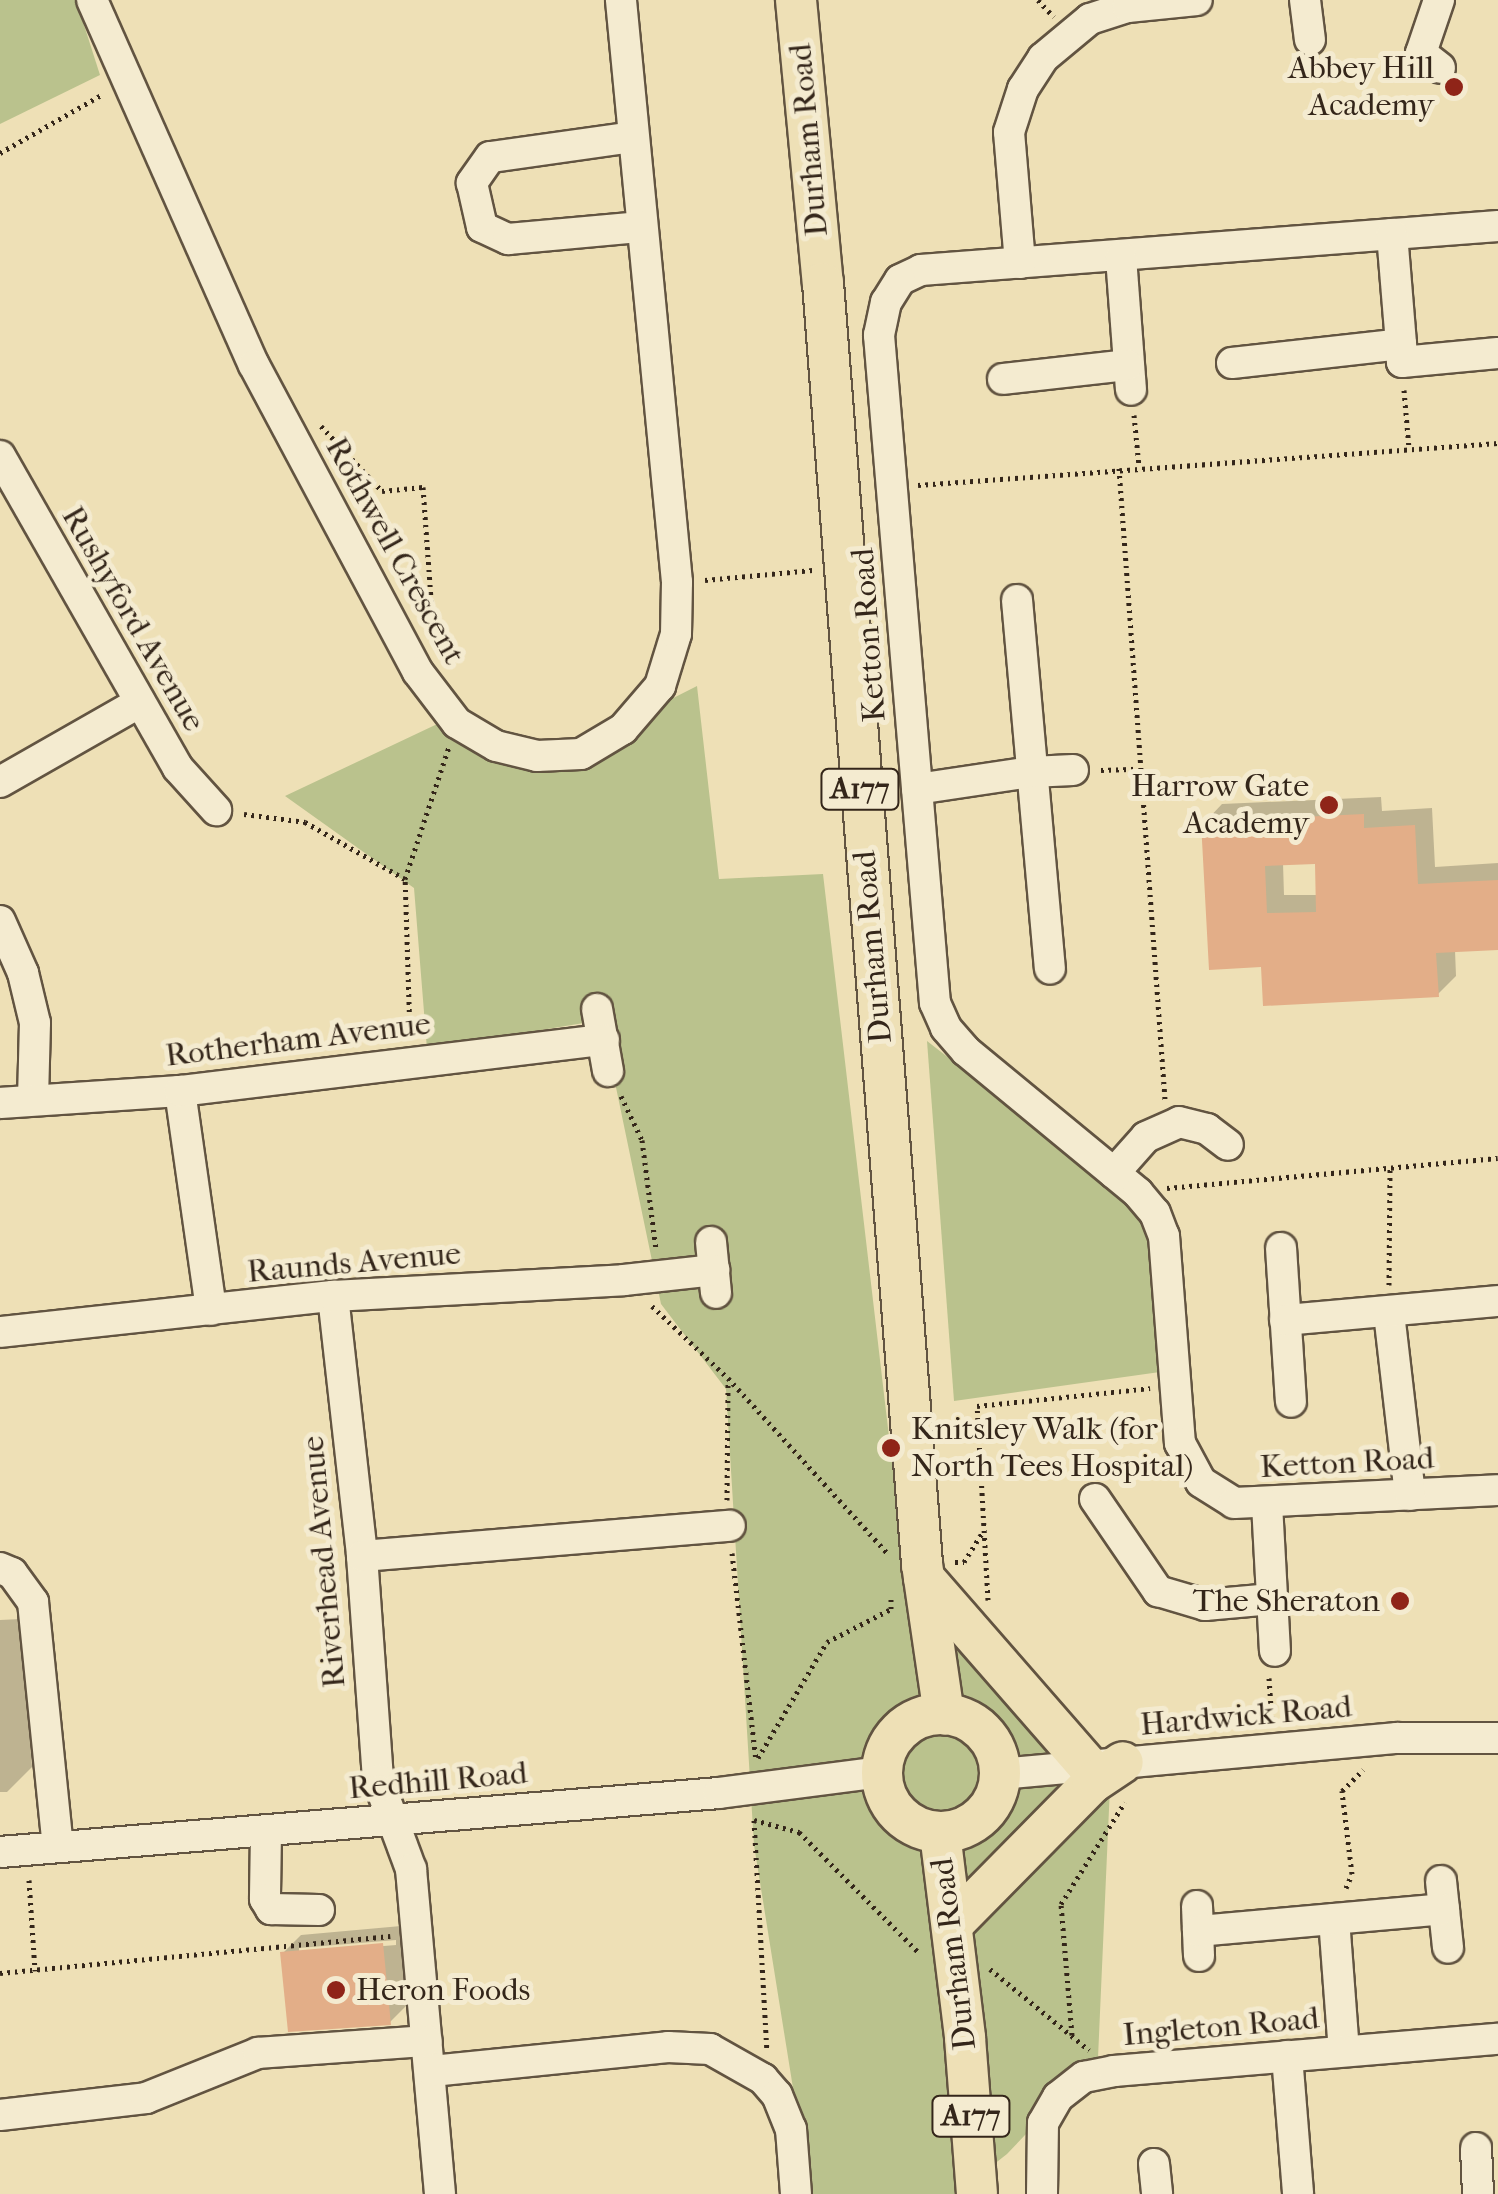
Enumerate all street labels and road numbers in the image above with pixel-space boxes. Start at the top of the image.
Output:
street label: Durham Road [781,42,837,238]
street label: Rothwell Crescent [317,431,473,671]
street label: Rushyford Avenue [53,500,213,738]
street label: Ketton Road [844,547,894,723]
road number: A177 [820,764,900,814]
street label: Durham Road [845,849,901,1045]
street label: Rotherham Avenue [163,1005,433,1075]
street label: Raunds Avenue [246,1235,462,1291]
street label: Riverhead Avenue [294,1434,354,1690]
street label: Ketton Road [1259,1439,1435,1487]
street label: Hardwick Road [1139,1688,1353,1744]
street label: Redhill Road [347,1754,529,1808]
street label: Durham Road [923,1856,985,2052]
street label: Ingleton Road [1121,1999,1321,2055]
road number: A177 [931,2091,1011,2141]

